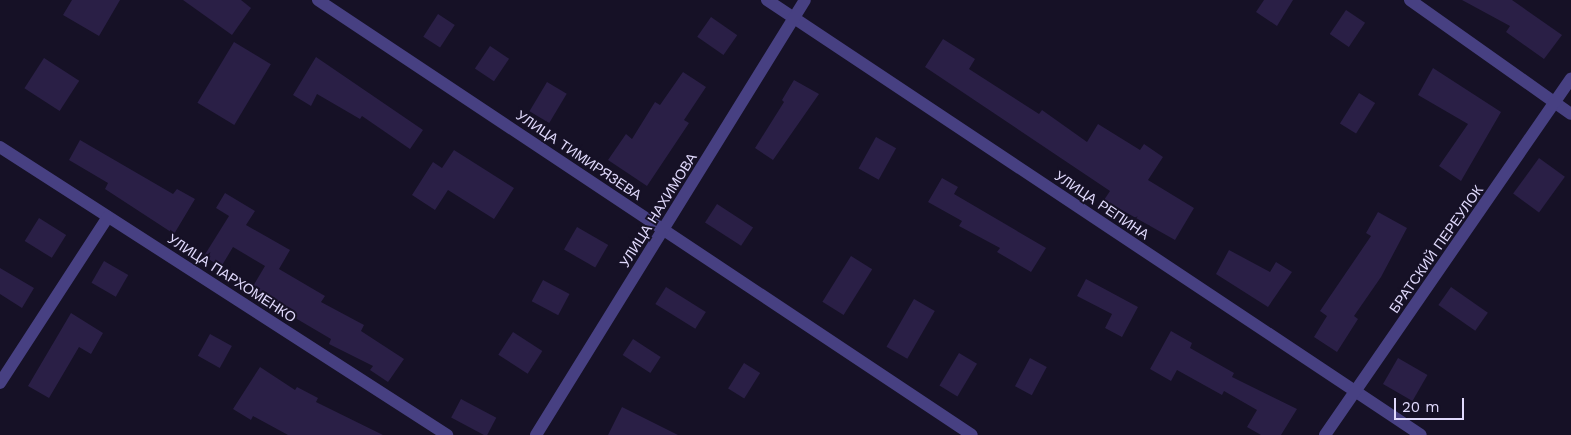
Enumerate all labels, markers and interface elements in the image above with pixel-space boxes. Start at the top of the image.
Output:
street label: УЛИЦА ТИМИРЯЗЕВА [513,107,645,203]
street label: УЛИЦА НАХИМОВА [616,150,700,270]
street label: УЛИЦА РЕПИНА [1052,167,1152,243]
street label: БРАТСКИЙ ПЕРЕУЛОК [1385,182,1487,316]
street label: УЛИЦА ПАРХОМЕНКО [165,230,299,326]
scale bar [1396,388,1466,420]
text: 20 m [1402,398,1440,416]

